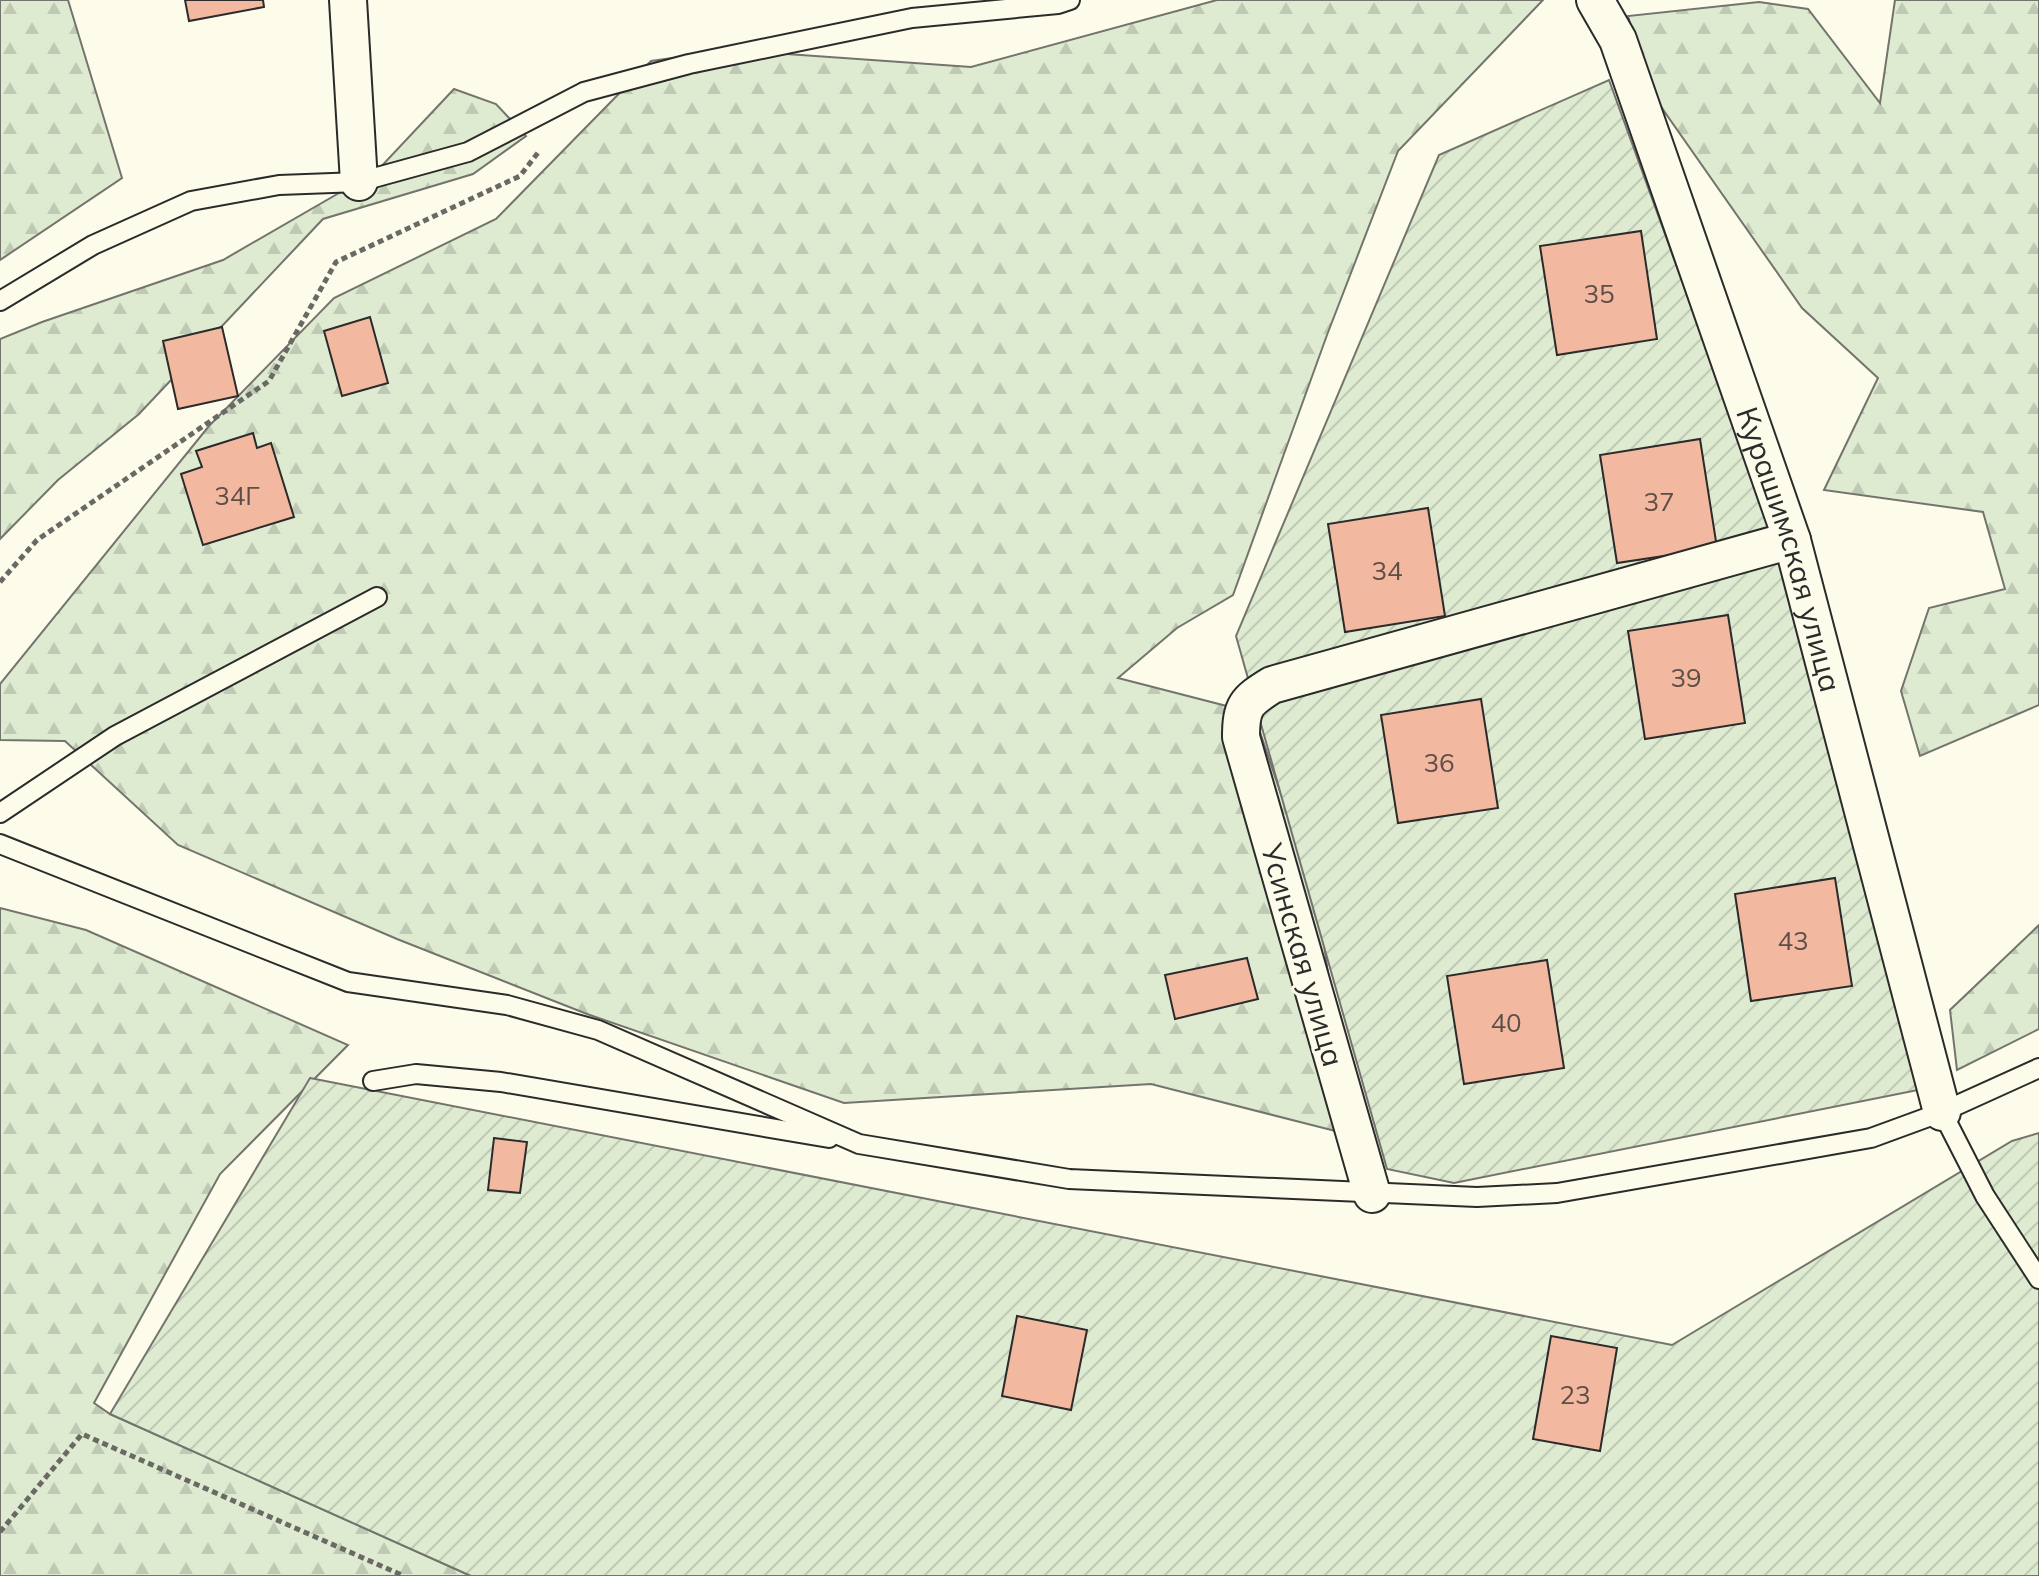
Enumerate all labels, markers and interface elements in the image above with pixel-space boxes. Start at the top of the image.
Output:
house number: 35 [1583,277,1615,310]
street label: Курашимская улица [1728,402,1850,696]
house number: 34Г [214,479,260,512]
house number: 37 [1643,485,1675,518]
house number: 34 [1371,554,1403,587]
house number: 39 [1670,661,1702,694]
house number: 36 [1423,746,1455,779]
street label: Усинская улица [1253,838,1353,1071]
house number: 43 [1777,924,1809,957]
house number: 40 [1490,1006,1522,1039]
house number: 23 [1559,1378,1591,1411]

